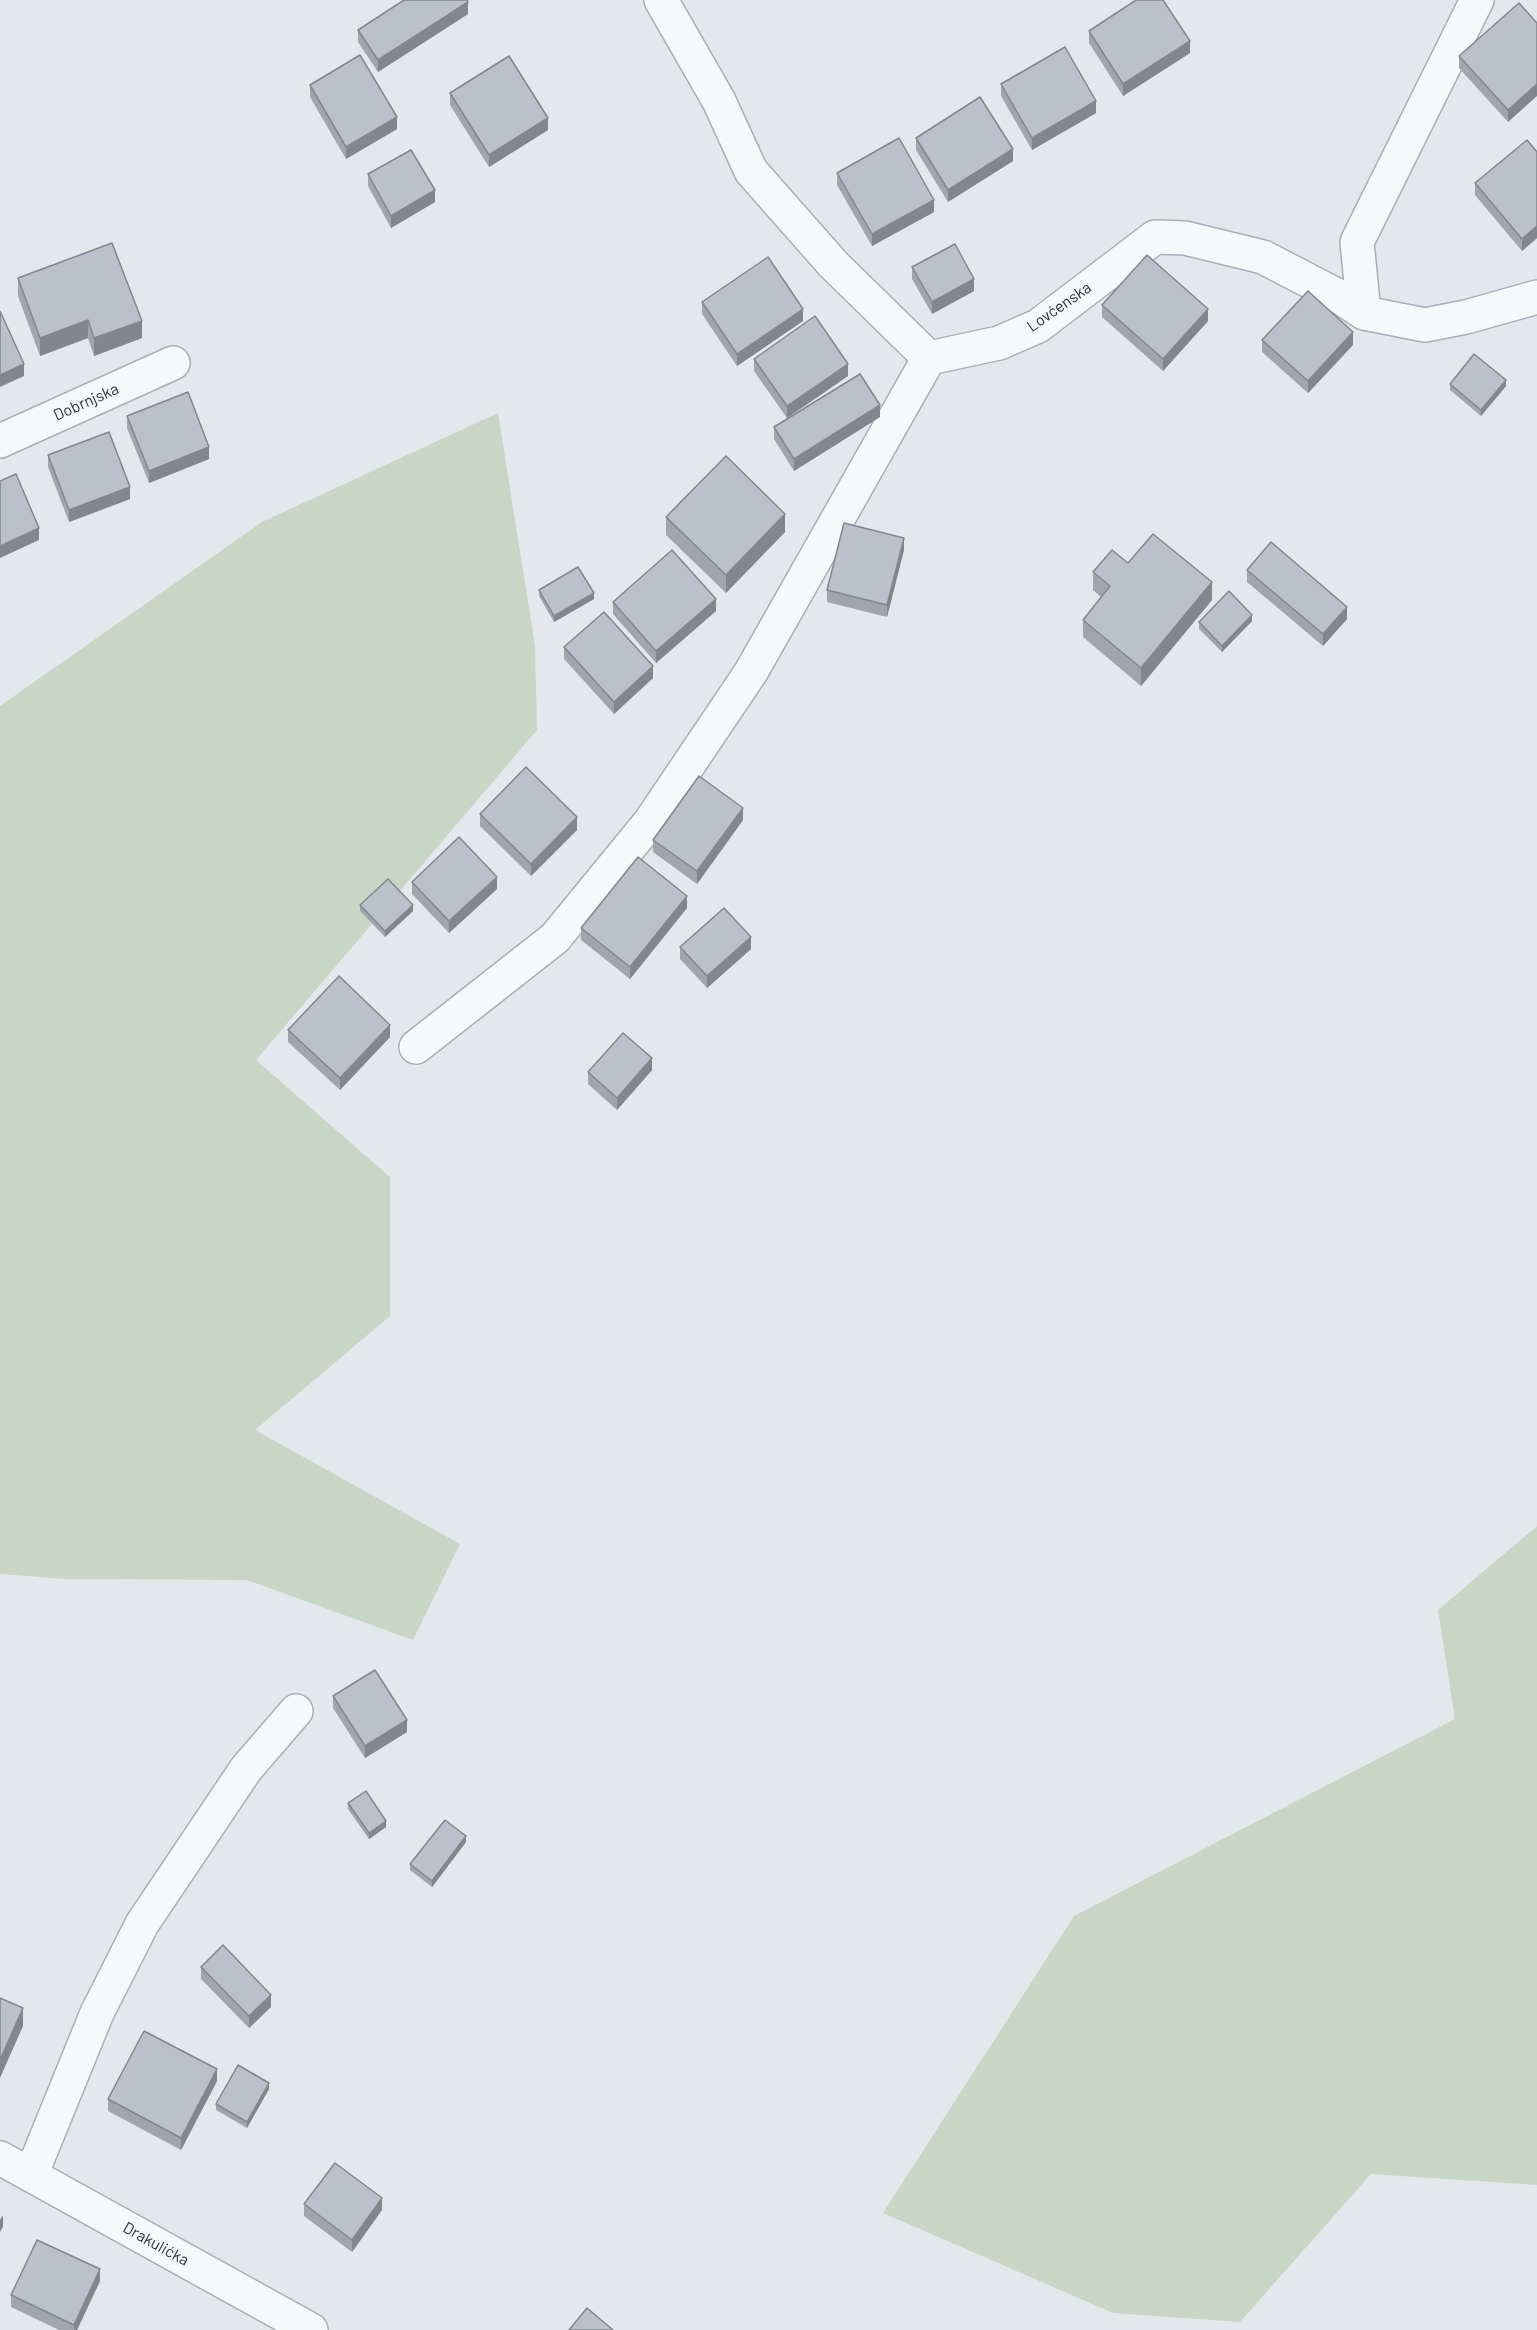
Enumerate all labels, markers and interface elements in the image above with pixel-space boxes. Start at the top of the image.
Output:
street label: Lovćenska [1023,278,1095,336]
street label: Dobrnjska [50,379,122,425]
street label: Drakulićka [120,2218,192,2270]

